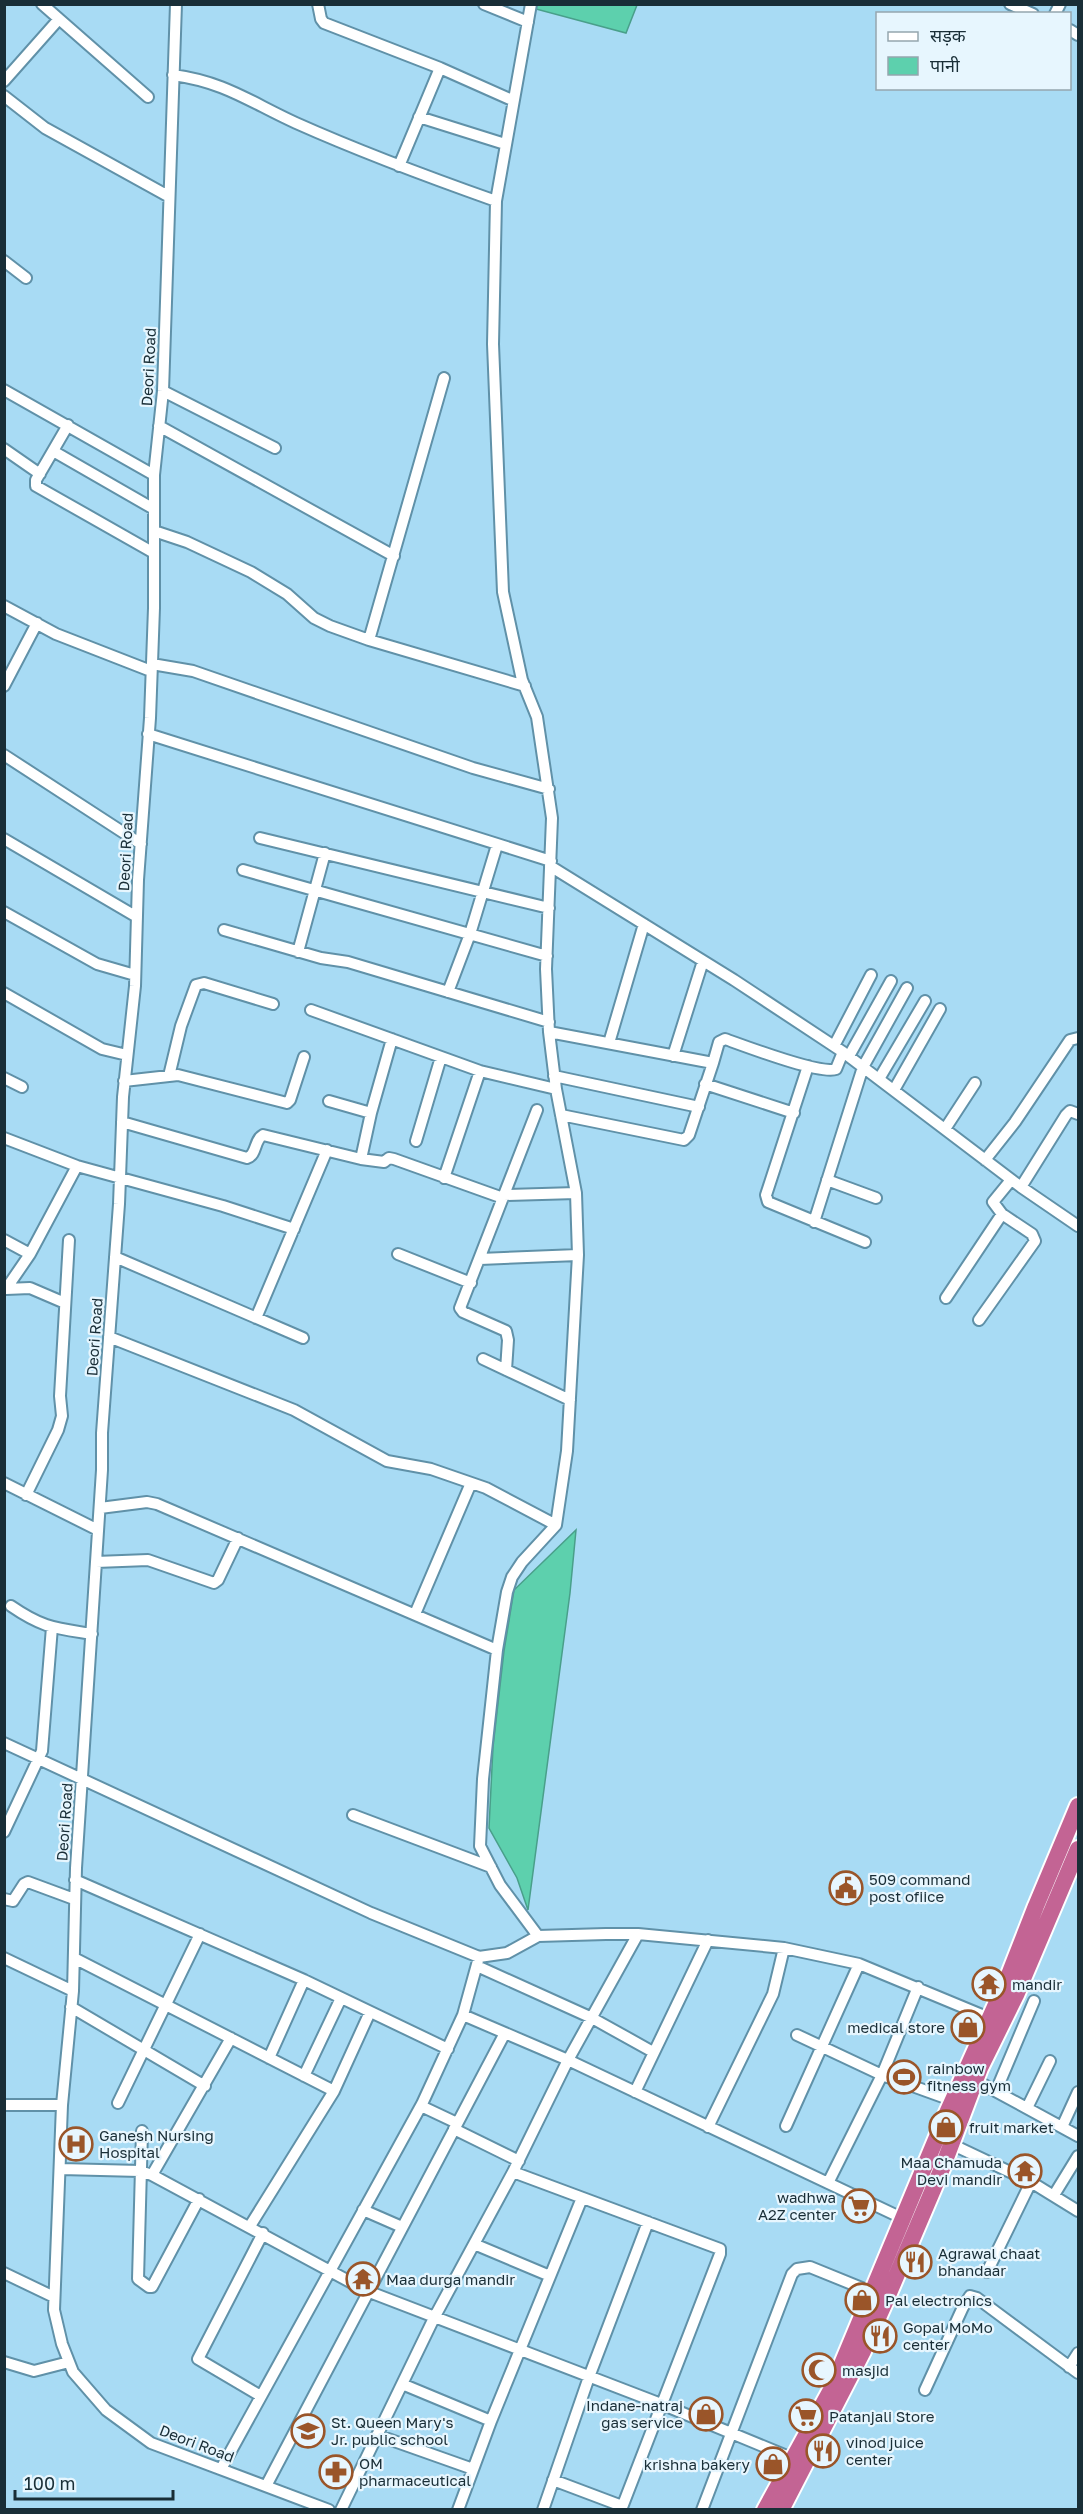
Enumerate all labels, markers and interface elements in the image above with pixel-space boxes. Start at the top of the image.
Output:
legend [876,12,1071,90]
text: सड़क [930,24,967,46]
text: पानी [930,54,960,76]
street label: Deori Road [137,327,159,407]
street label: Deori Road [114,812,136,892]
street label: Deori Road [82,1297,106,1377]
street label: Deori Road [52,1782,76,1862]
public building icon: 509 command post ofiice [828,1870,864,1906]
place label: 509 command post ofiice [869,1870,970,1905]
temple icon: mandir [971,1966,1007,2002]
place label: mandir [1012,1975,1062,1993]
shop icon: medical store [950,2009,986,2045]
place label: medical store [847,2018,945,2036]
sports icon: rainbow fitness gym [886,2059,922,2095]
place label: rainbow fitness gym [927,2059,1011,2094]
shop icon: fruit market [928,2109,964,2145]
place label: fruit market [969,2118,1054,2136]
hospital icon: Ganesh Nursing Hospital [58,2126,94,2162]
place label: Ganesh Nursing Hospital [99,2126,214,2161]
place label: Maa Chamuda Devi mandir [900,2153,1002,2188]
temple icon: Maa Chamuda Devi mandir [1007,2153,1043,2189]
place label: wadhwa A2Z center [758,2188,836,2223]
supermarket icon: wadhwa A2Z center [841,2188,877,2224]
restaurant icon: Agrawal chaat bhandaar [897,2244,933,2280]
place label: Agrawal chaat bhandaar [938,2244,1040,2279]
temple icon: Maa durga mandir [345,2261,381,2297]
place label: Maa durga mandir [386,2270,515,2288]
shop icon: Pal electronics [844,2282,880,2318]
place label: Pal electronics [885,2291,992,2309]
restaurant icon: Gopal MoMo center [862,2318,898,2354]
place label: Gopal MoMo center [903,2318,993,2353]
mosque icon: masjid [801,2352,837,2388]
place label: masjid [842,2361,889,2379]
place label: Indane-natraj gas service [586,2396,683,2431]
shop icon: Indane-natraj gas service [688,2396,724,2432]
supermarket icon: Patanjali Store [788,2398,824,2434]
place label: Patanjali Store [829,2407,935,2425]
school or university icon: St. Queen Mary's Jr. public school [290,2413,326,2449]
place label: St. Queen Mary's Jr. public school [331,2413,454,2448]
street label: Deori Road [157,2421,237,2465]
restaurant icon: vinod juice center [805,2433,841,2469]
place label: vinod juice center [846,2433,924,2468]
shop icon: krishna bakery [755,2446,791,2482]
pharmacy icon: OM pharmaceutical [318,2454,354,2490]
place label: OM pharmaceutical [359,2454,471,2489]
place label: krishna bakery [644,2455,751,2473]
scale bar [15,2463,172,2501]
text: 100 m [24,2472,75,2494]

